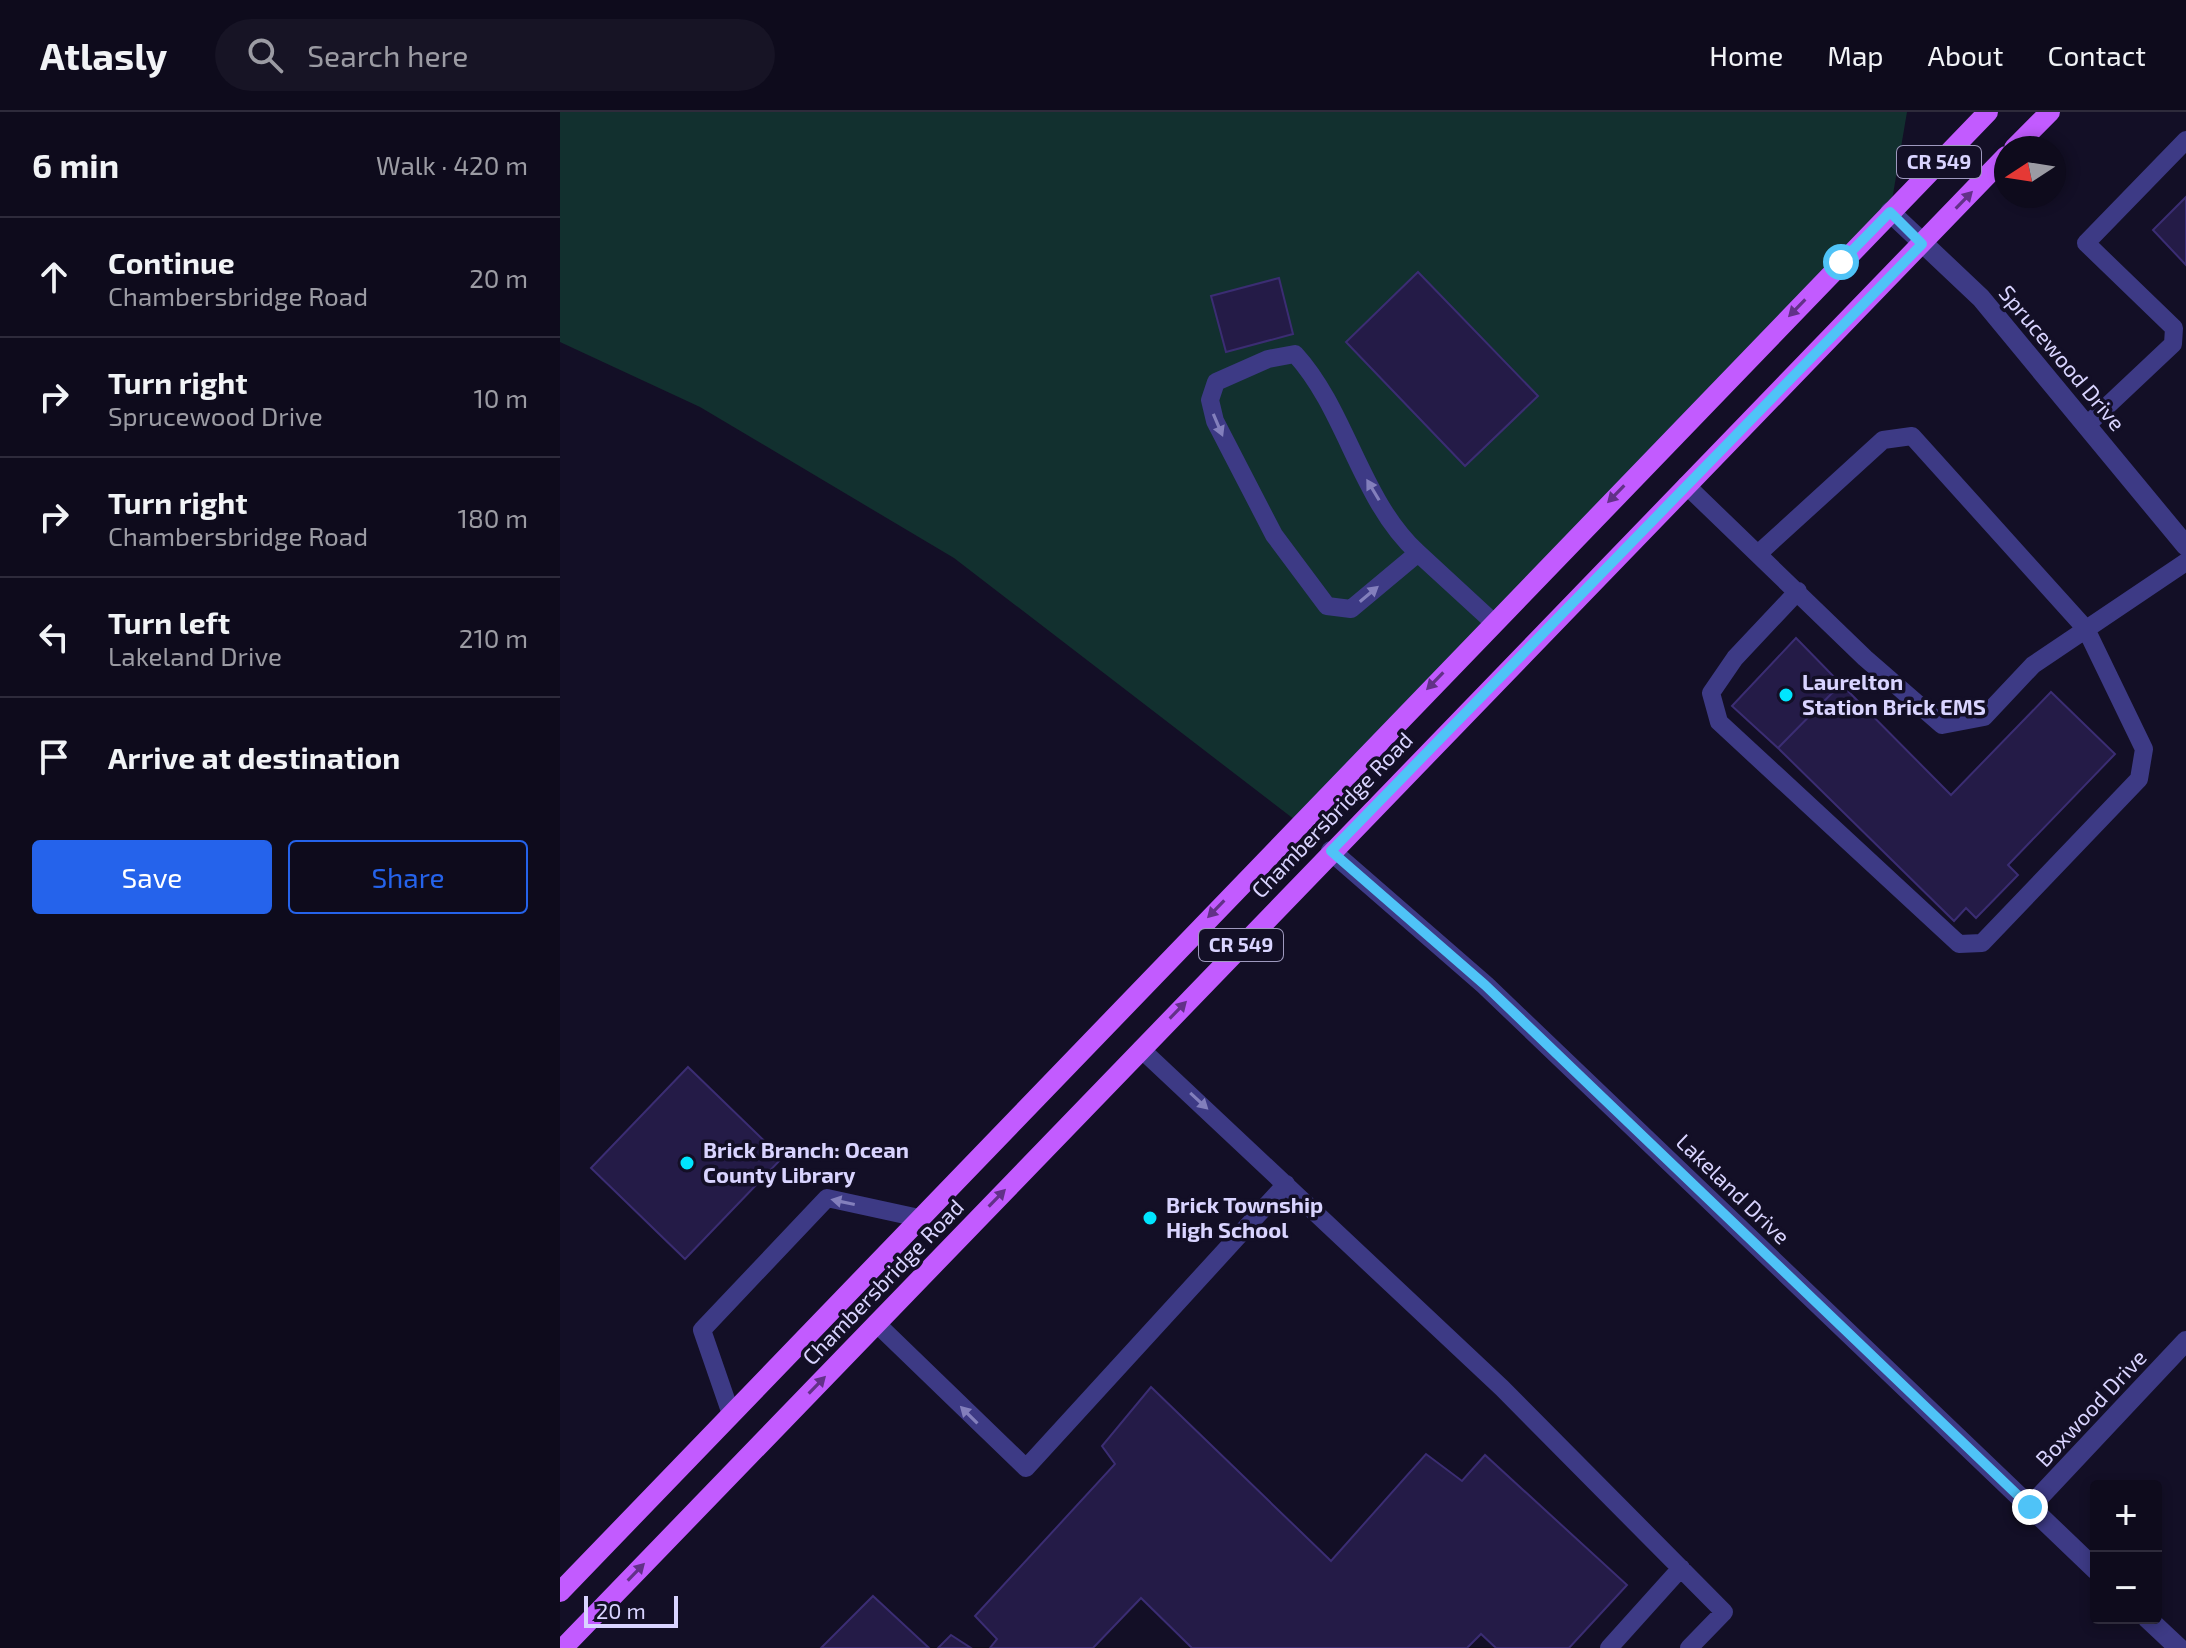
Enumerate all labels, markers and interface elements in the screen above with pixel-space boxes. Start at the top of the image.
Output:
search box [215,19,775,91]
text: Atlasly [40,32,167,78]
icon: search [243,33,287,77]
text: Search here [307,37,468,73]
text: Home [1709,38,1783,72]
text: Map [1827,38,1884,72]
text: About [1928,38,2003,72]
text: Contact [2047,38,2146,72]
north arrow [1994,136,2066,208]
text: 6 min [32,144,119,185]
road number: CR 549 [1897,146,1981,178]
text: Walk · 420 m [376,149,528,180]
one-way arrow [1954,191,1972,210]
text: Continue [108,244,235,280]
route start [1823,244,1859,280]
icon: ahead [32,255,76,299]
text: 20 m [469,262,528,293]
street label: Sprucewood Drive [1994,279,2131,435]
text: Chambersbridge Road [108,280,368,311]
one-way arrow [1788,298,1807,317]
text: Turn right [108,364,248,400]
icon: right [32,375,76,419]
text: 10 m [473,382,528,413]
text: Sprucewood Drive [108,400,323,431]
one-way arrow [1212,413,1225,437]
one-way arrow [1367,479,1381,501]
text: Turn right [108,484,248,520]
one-way arrow [1607,484,1626,503]
icon: right [32,495,76,539]
text: 180 m [458,502,528,533]
text: Chambersbridge Road [108,520,368,551]
one-way arrow [1359,586,1379,603]
text: Turn left [108,604,230,640]
icon: left [32,615,76,659]
text: 210 m [459,622,528,653]
text: Lakeland Drive [108,640,282,671]
place label: Laurelton Station Brick EMS [1802,668,1986,719]
one-way arrow [1427,671,1445,690]
marker: Laurelton Station Brick EMS [1777,686,1795,704]
street label: Chambersbridge Road [1246,726,1417,902]
icon: arrive [32,735,76,779]
text: Arrive at destination [108,739,400,775]
button: Save [32,840,272,914]
button: Share [288,840,528,914]
one-way arrow [1207,899,1226,918]
road number: CR 549 [1199,929,1283,961]
one-way arrow [1168,1001,1186,1020]
one-way arrow [1189,1092,1208,1110]
street label: Lakeland Drive [1672,1128,1796,1249]
place label: Brick Branch: Ocean County Library [703,1136,909,1188]
marker: Brick Branch: Ocean County Library [678,1154,696,1172]
one-way arrow [988,1189,1006,1208]
place label: Brick Township High School [1166,1191,1323,1242]
street label: Chambersbridge Road [797,1193,968,1369]
one-way arrow [830,1195,855,1208]
marker: Brick Township High School [1141,1209,1159,1227]
street label: Boxwood Drive [2030,1343,2151,1471]
one-way arrow [807,1376,825,1395]
one-way arrow [960,1406,979,1424]
map controls [2090,1480,2162,1624]
button: + [2090,1480,2162,1552]
route end [2012,1489,2048,1525]
button: − [2090,1552,2162,1624]
one-way arrow [626,1563,645,1582]
scale bar [584,1592,678,1628]
text: 20 m [596,1597,646,1623]

